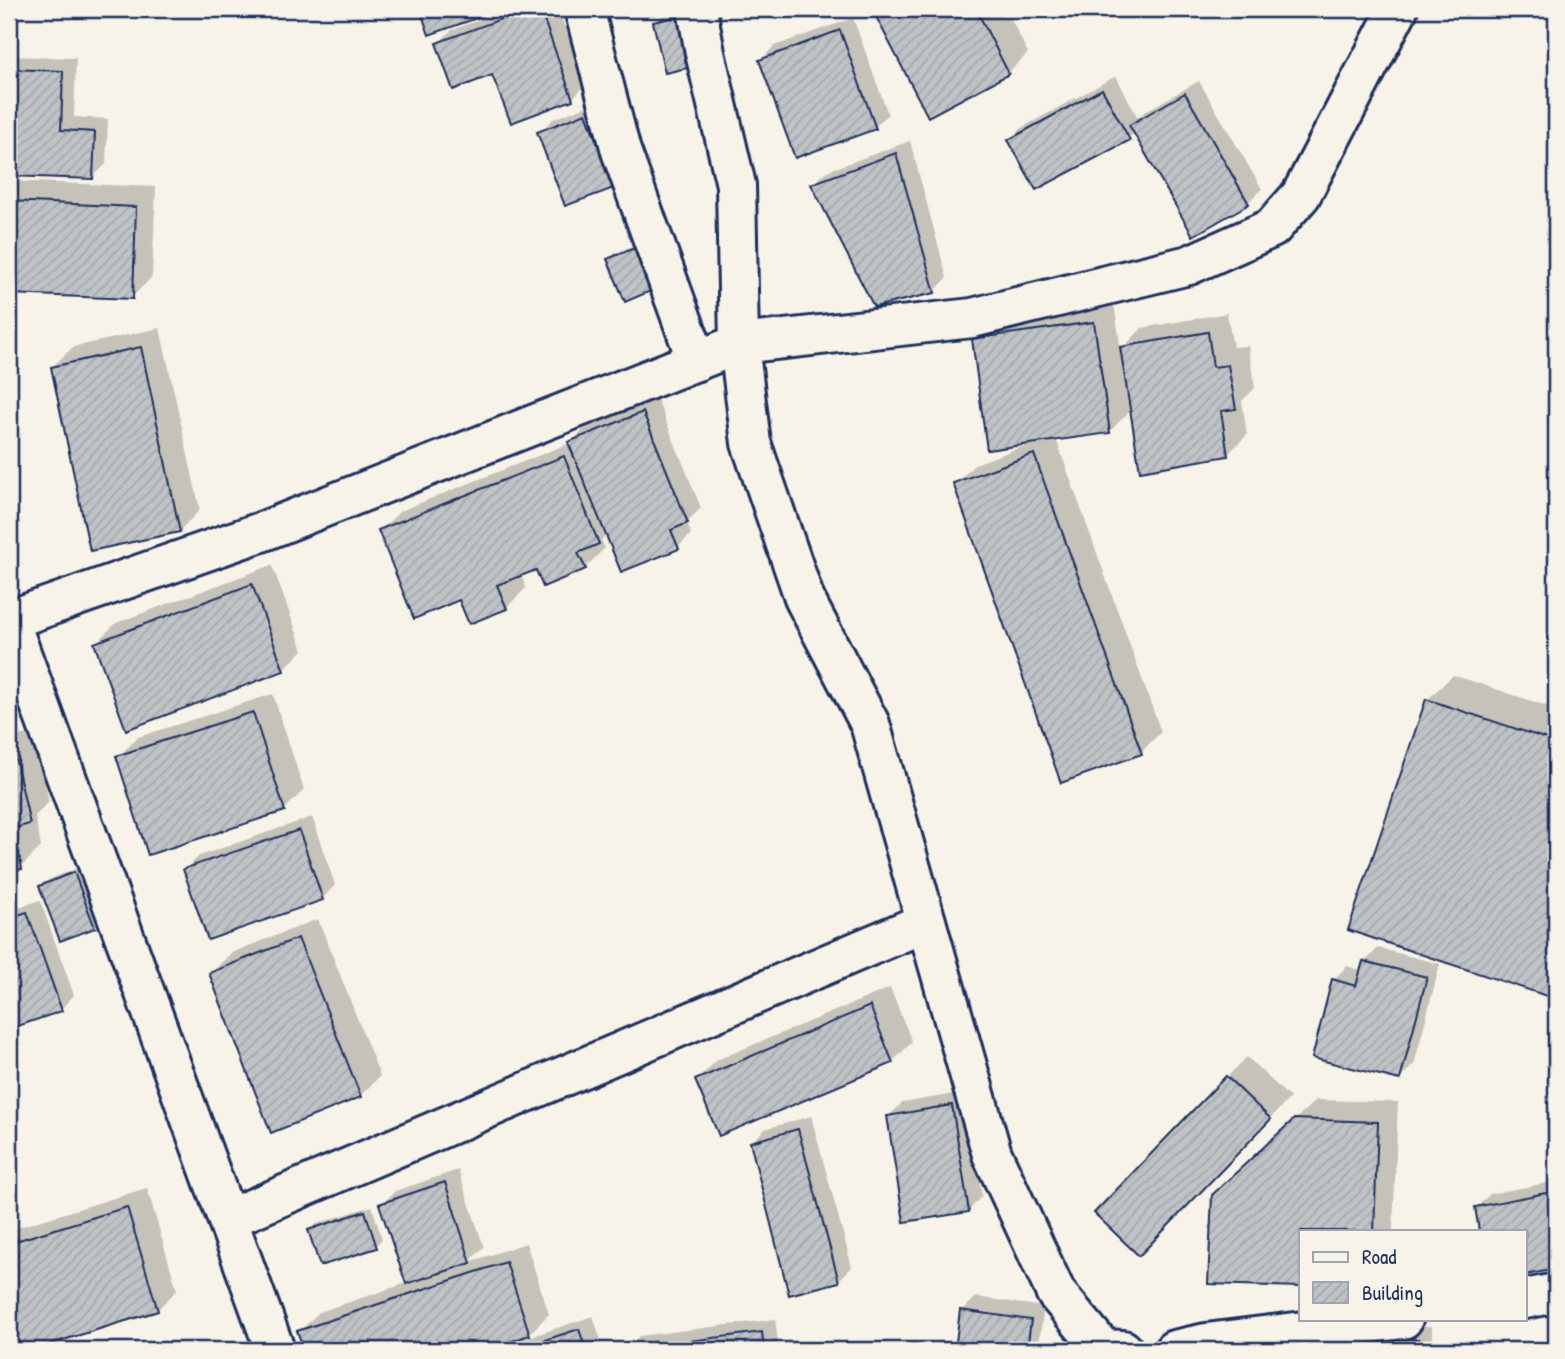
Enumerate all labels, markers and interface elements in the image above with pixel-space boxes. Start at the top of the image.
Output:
legend [1299,1230,1526,1320]
text: Road [1362,1242,1396,1271]
text: Building [1362,1278,1423,1307]

